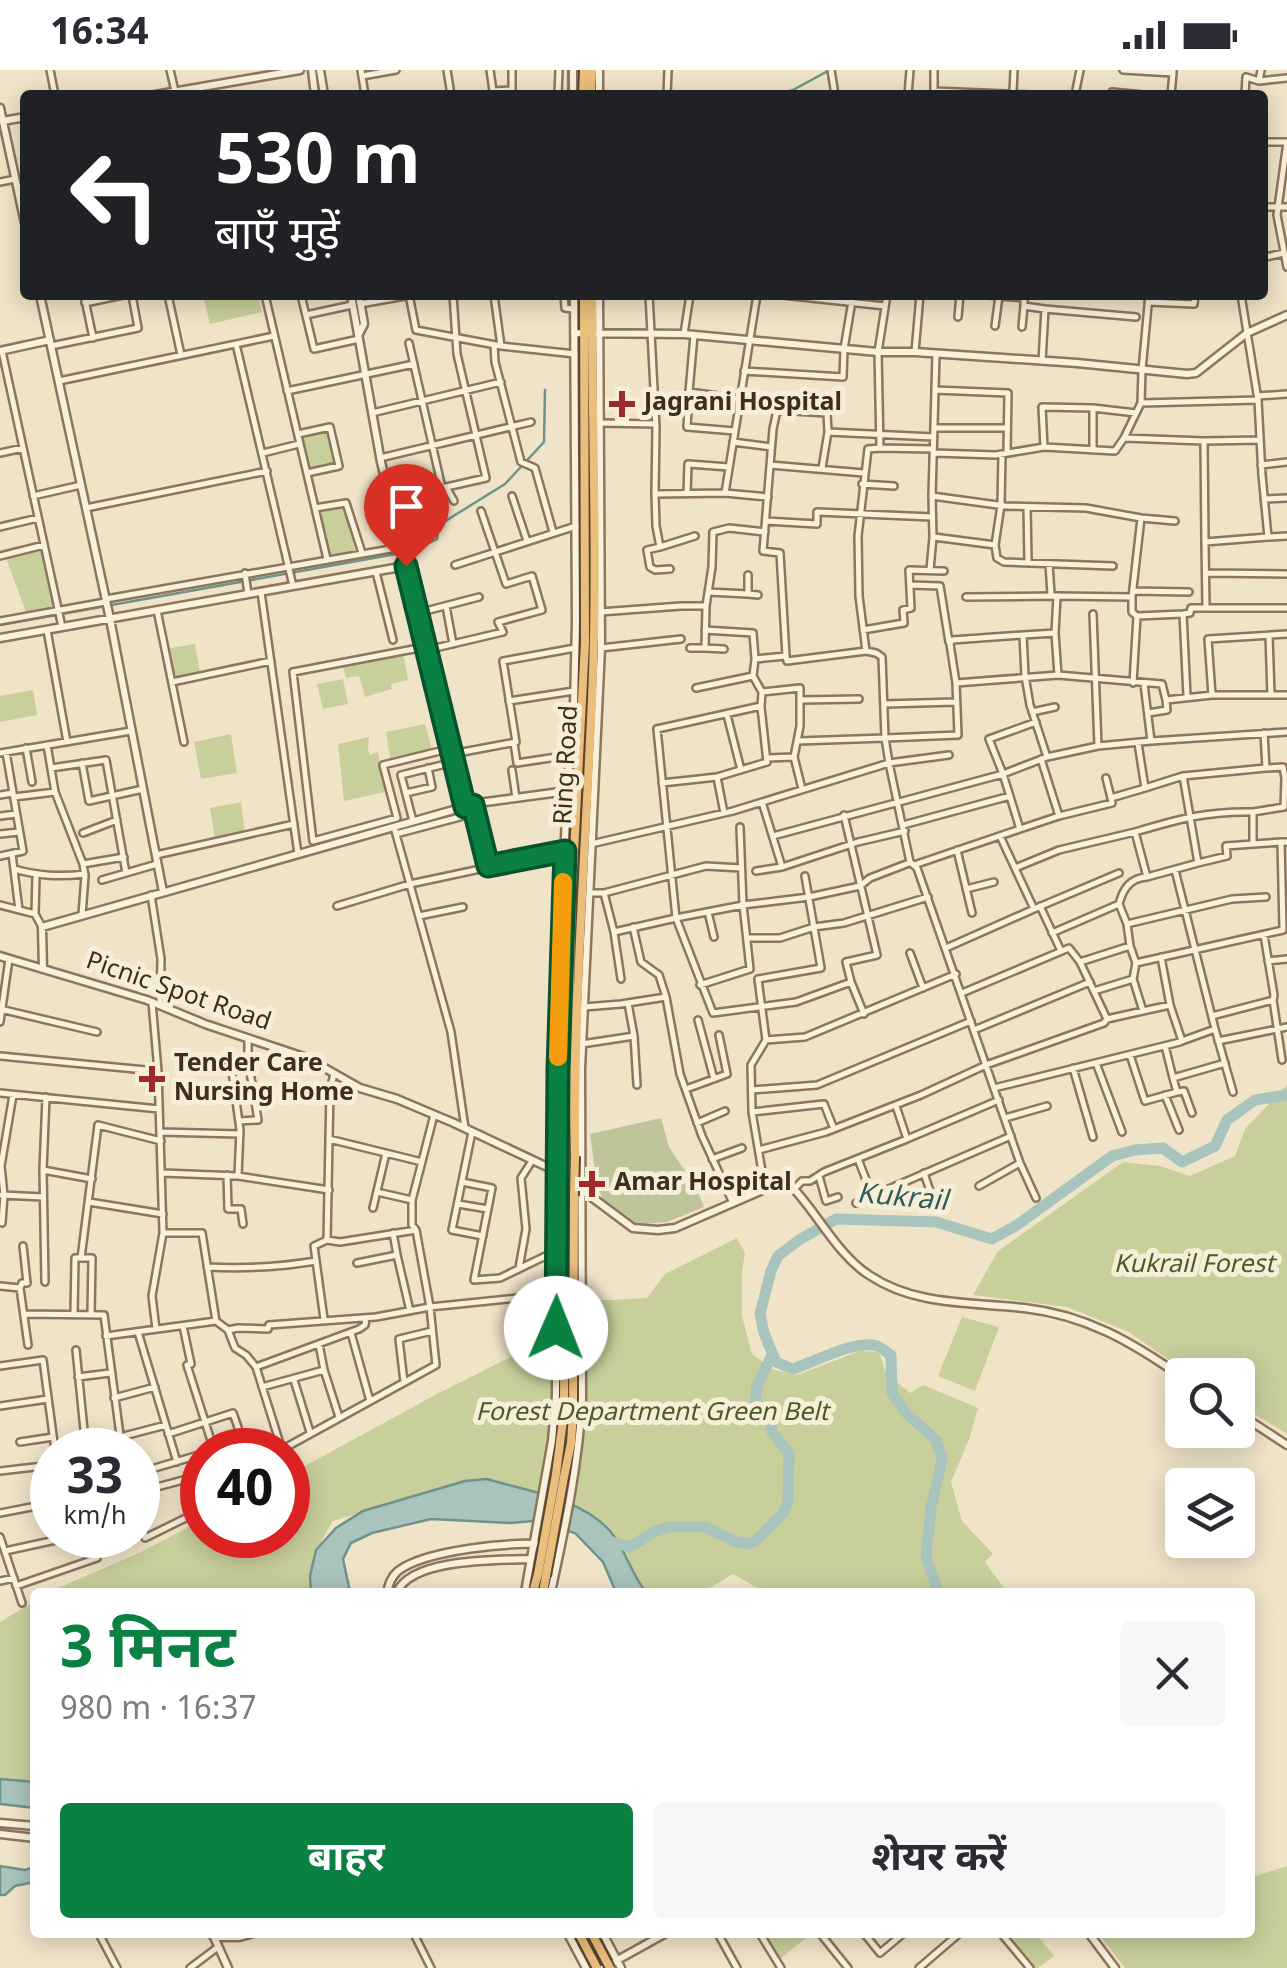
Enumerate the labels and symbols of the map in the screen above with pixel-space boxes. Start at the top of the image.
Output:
place label: Jagrani Hospital [642,388,842,420]
marker: Jagrani Hospital [609,391,635,417]
pin [364,464,449,567]
street label: Ring Road [549,705,587,825]
street label: Picnic Spot Road [81,946,275,1040]
place label: Tender Care Nursing Home [174,1049,354,1110]
marker: Tender Care Nursing Home [139,1066,165,1092]
place label: Amar Hospital [614,1168,792,1200]
marker: Amar Hospital [579,1171,605,1197]
water label: Kukrail [855,1177,953,1221]
park label: Kukrail Forest [1114,1250,1277,1282]
position arrow [504,1276,608,1380]
park label: Forest Department Green Belt [475,1398,832,1430]
speed limit sign: 40 [180,1428,310,1558]

